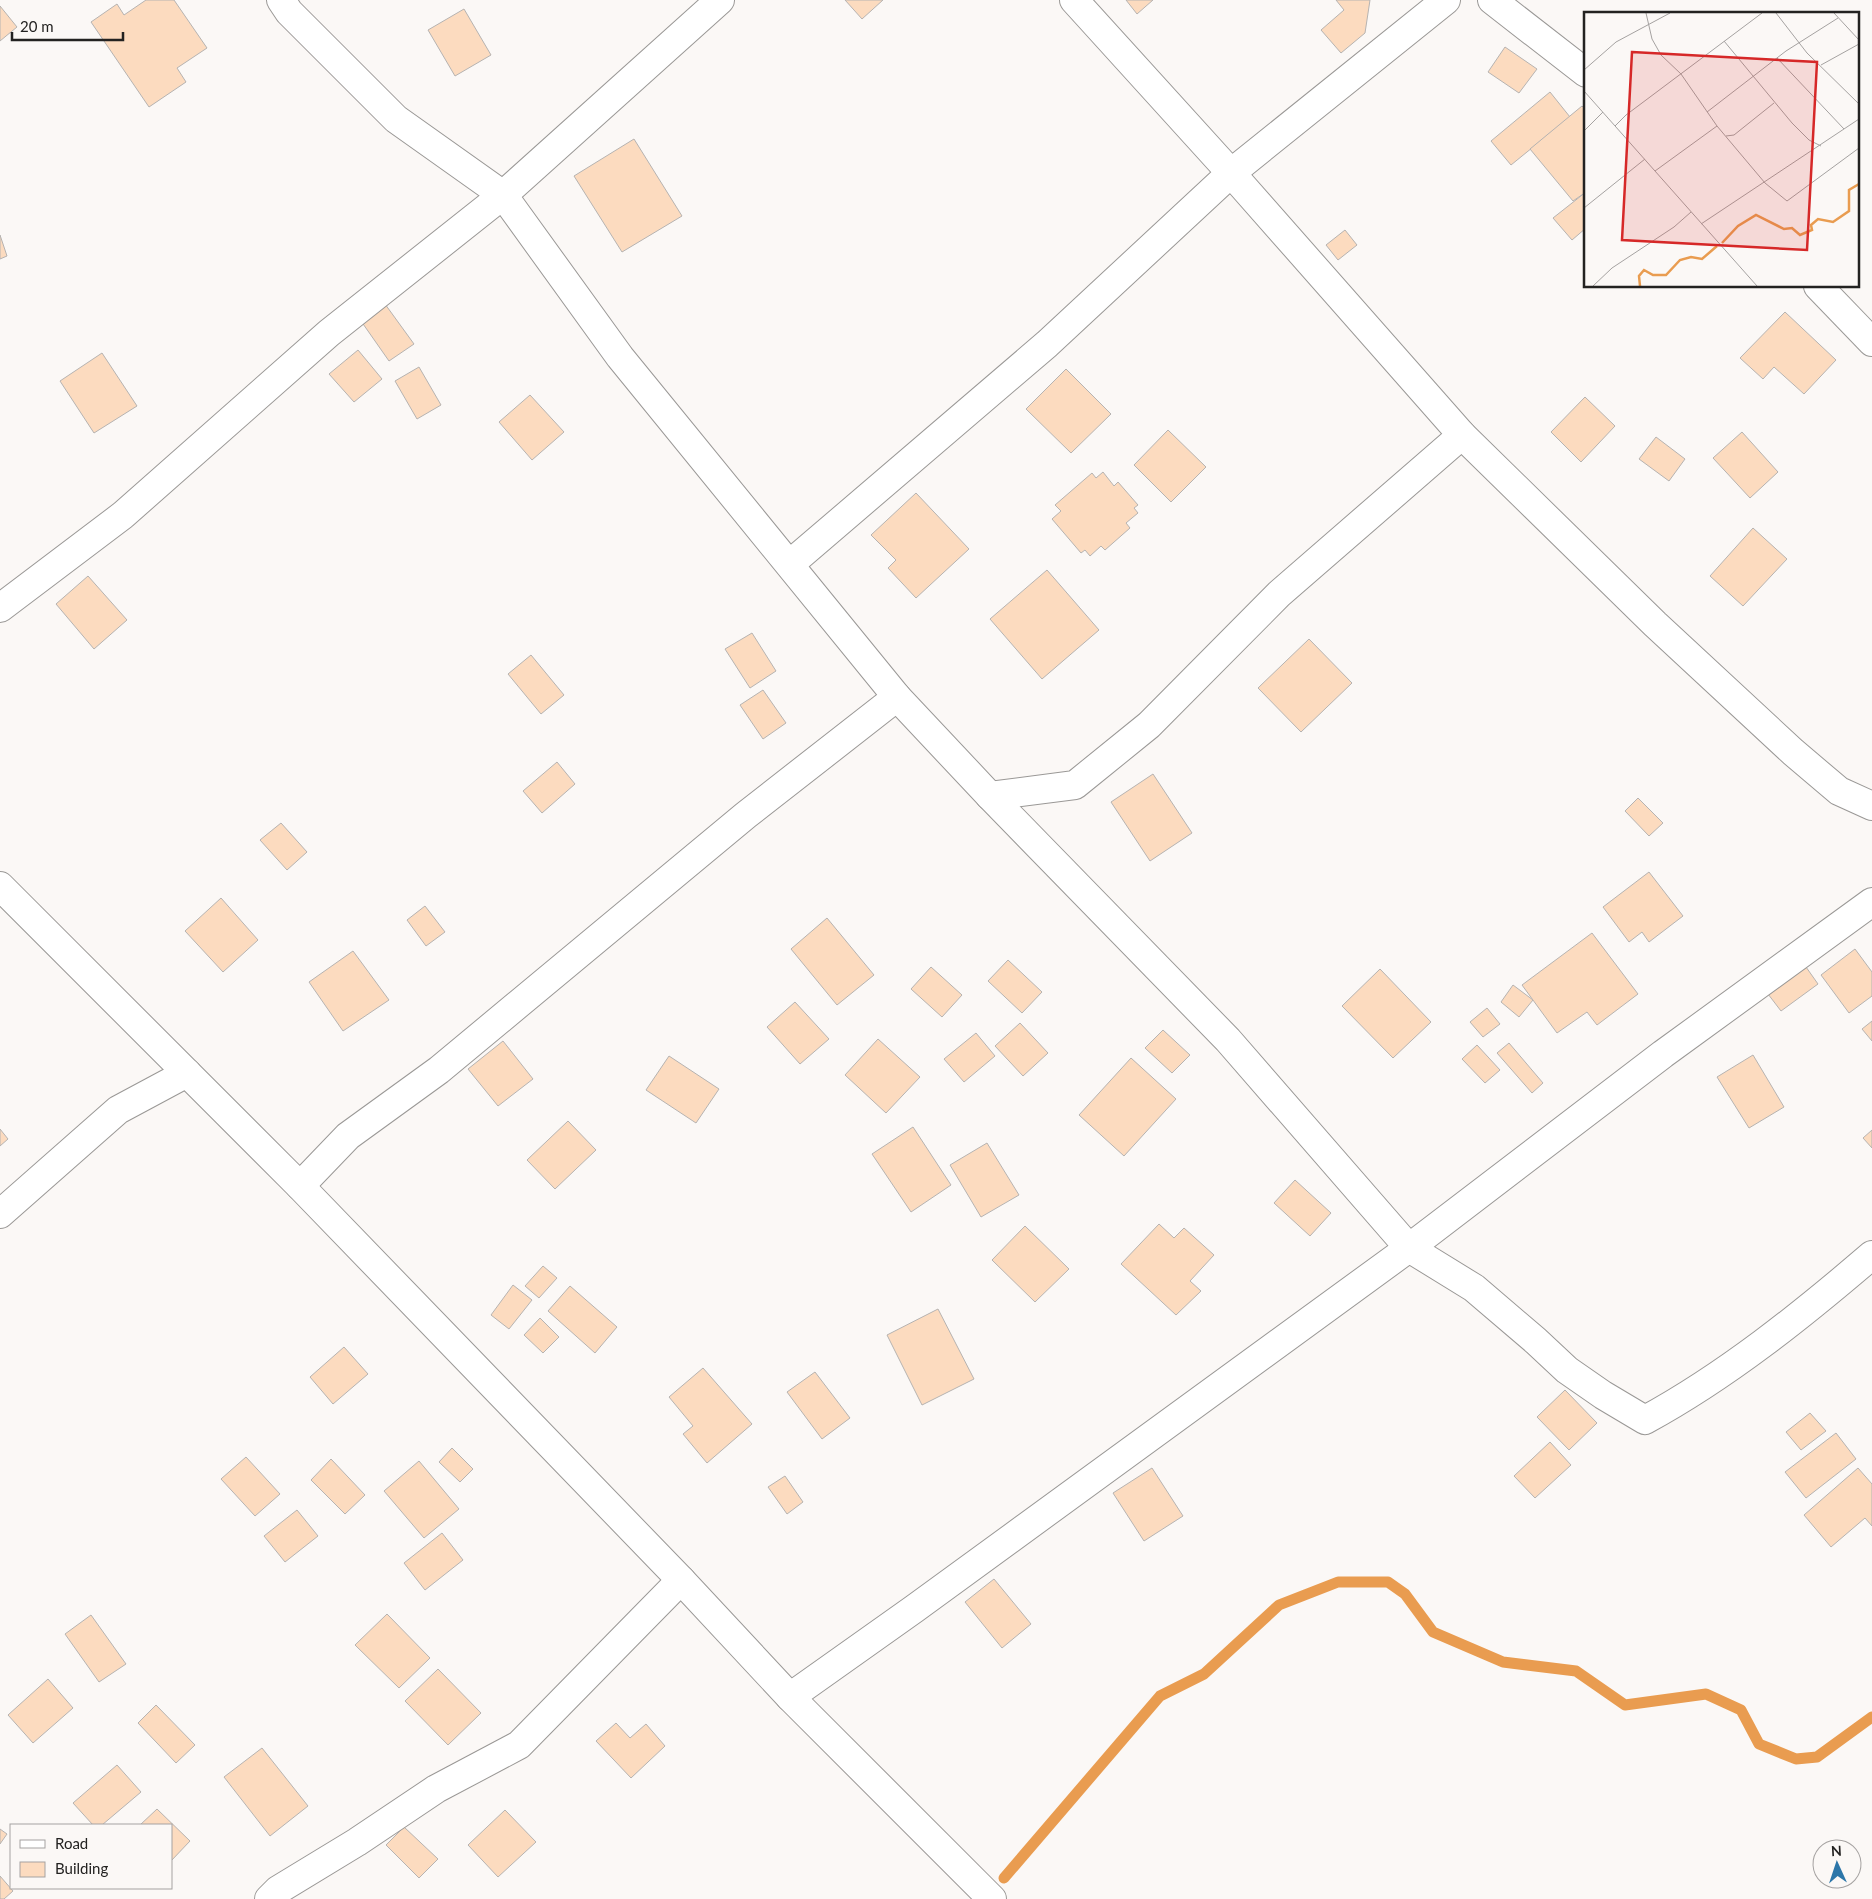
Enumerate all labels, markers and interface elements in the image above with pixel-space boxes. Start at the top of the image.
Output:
scale bar [12,10,124,42]
inset map [1584,12,1860,288]
text: 20 m [20,17,54,35]
legend [10,1824,172,1889]
text: Road [55,1834,88,1852]
north arrow [1812,1839,1862,1889]
text: N [1830,1842,1842,1859]
text: Building [55,1859,108,1877]

